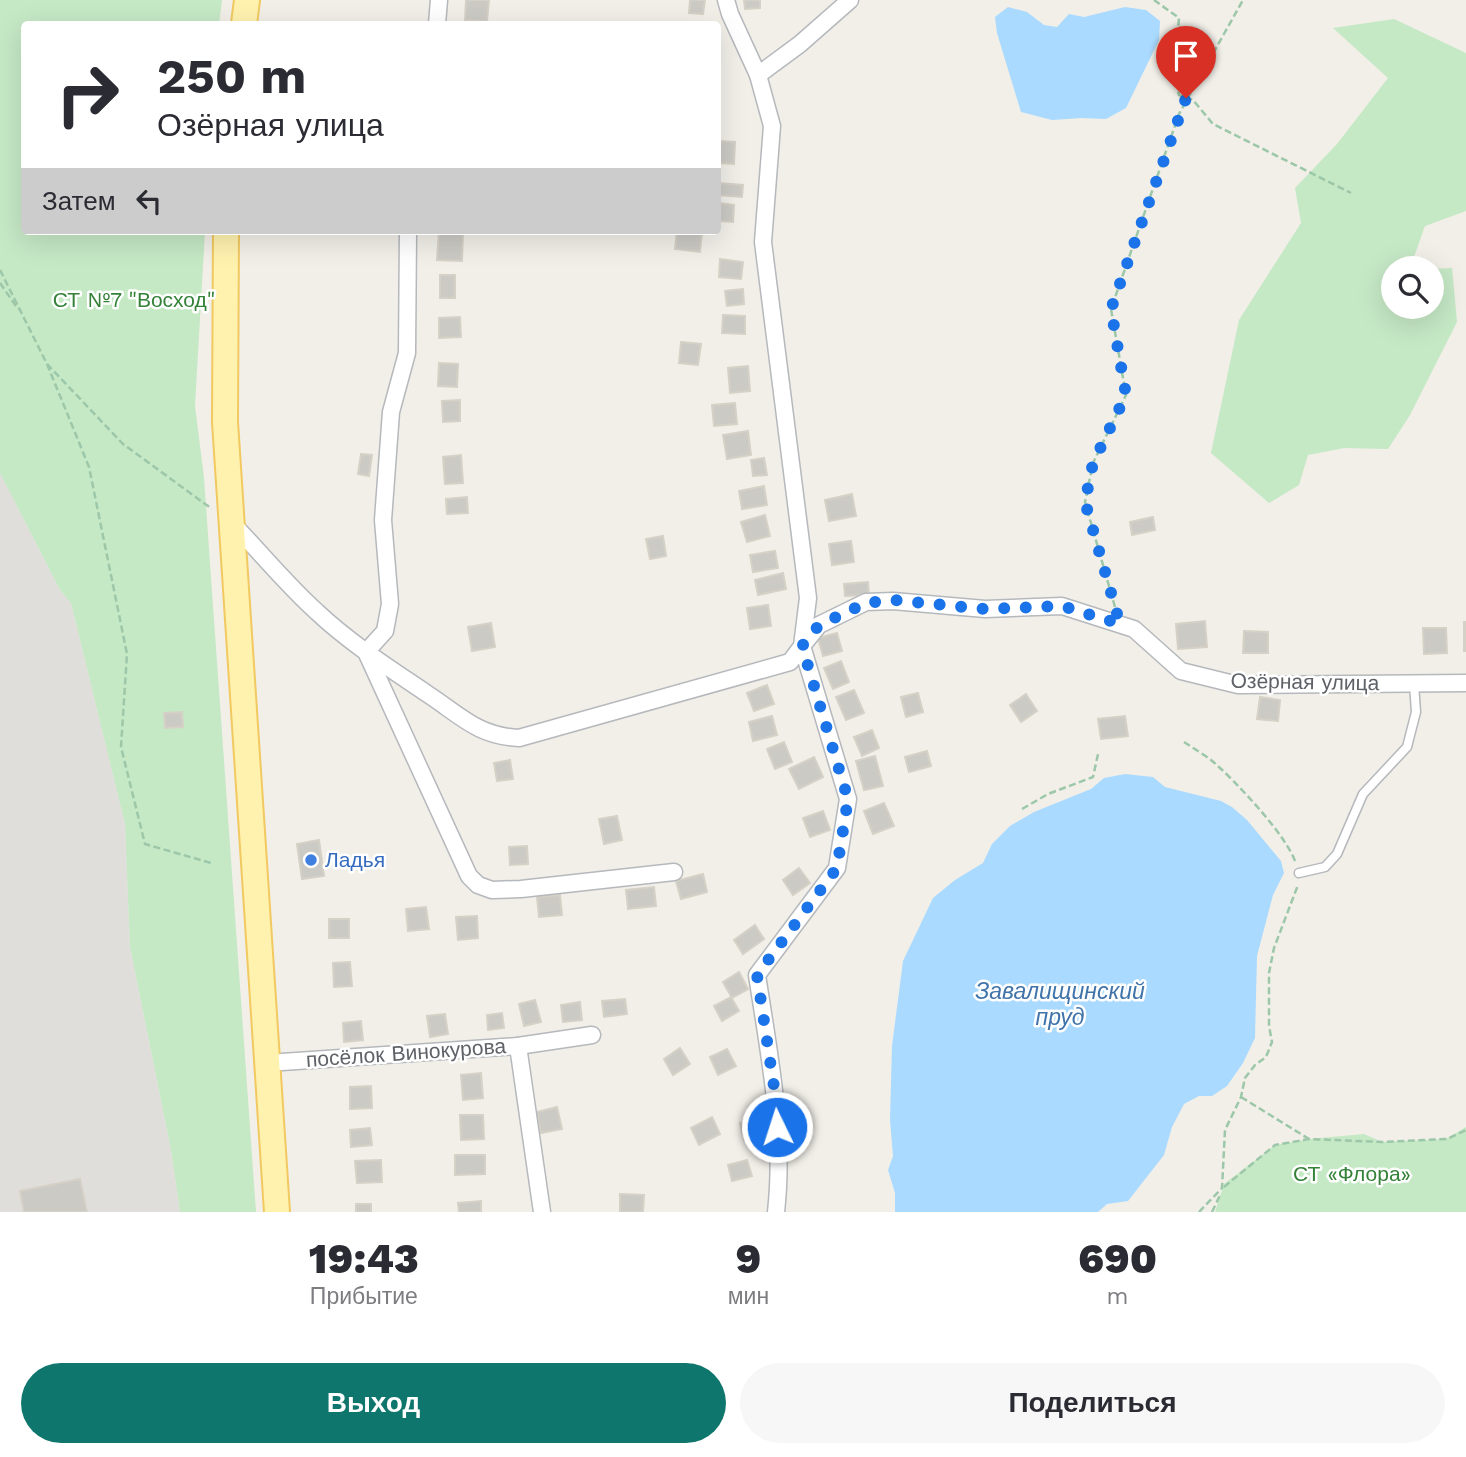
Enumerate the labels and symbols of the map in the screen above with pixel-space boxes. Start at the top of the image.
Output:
pin [1156,26,1216,98]
park label: СТ №7 "Восход" [53,287,215,312]
street label: Озёрная улица [1230,668,1380,695]
place label: Ладья [325,847,385,872]
marker: Ладья [303,852,319,868]
water label: Завалищинский пруд [975,978,1145,1031]
street label: посёлок Винокурова [305,1033,507,1072]
position arrow [740,1090,814,1164]
park label: СТ «Флора» [1293,1161,1411,1186]

